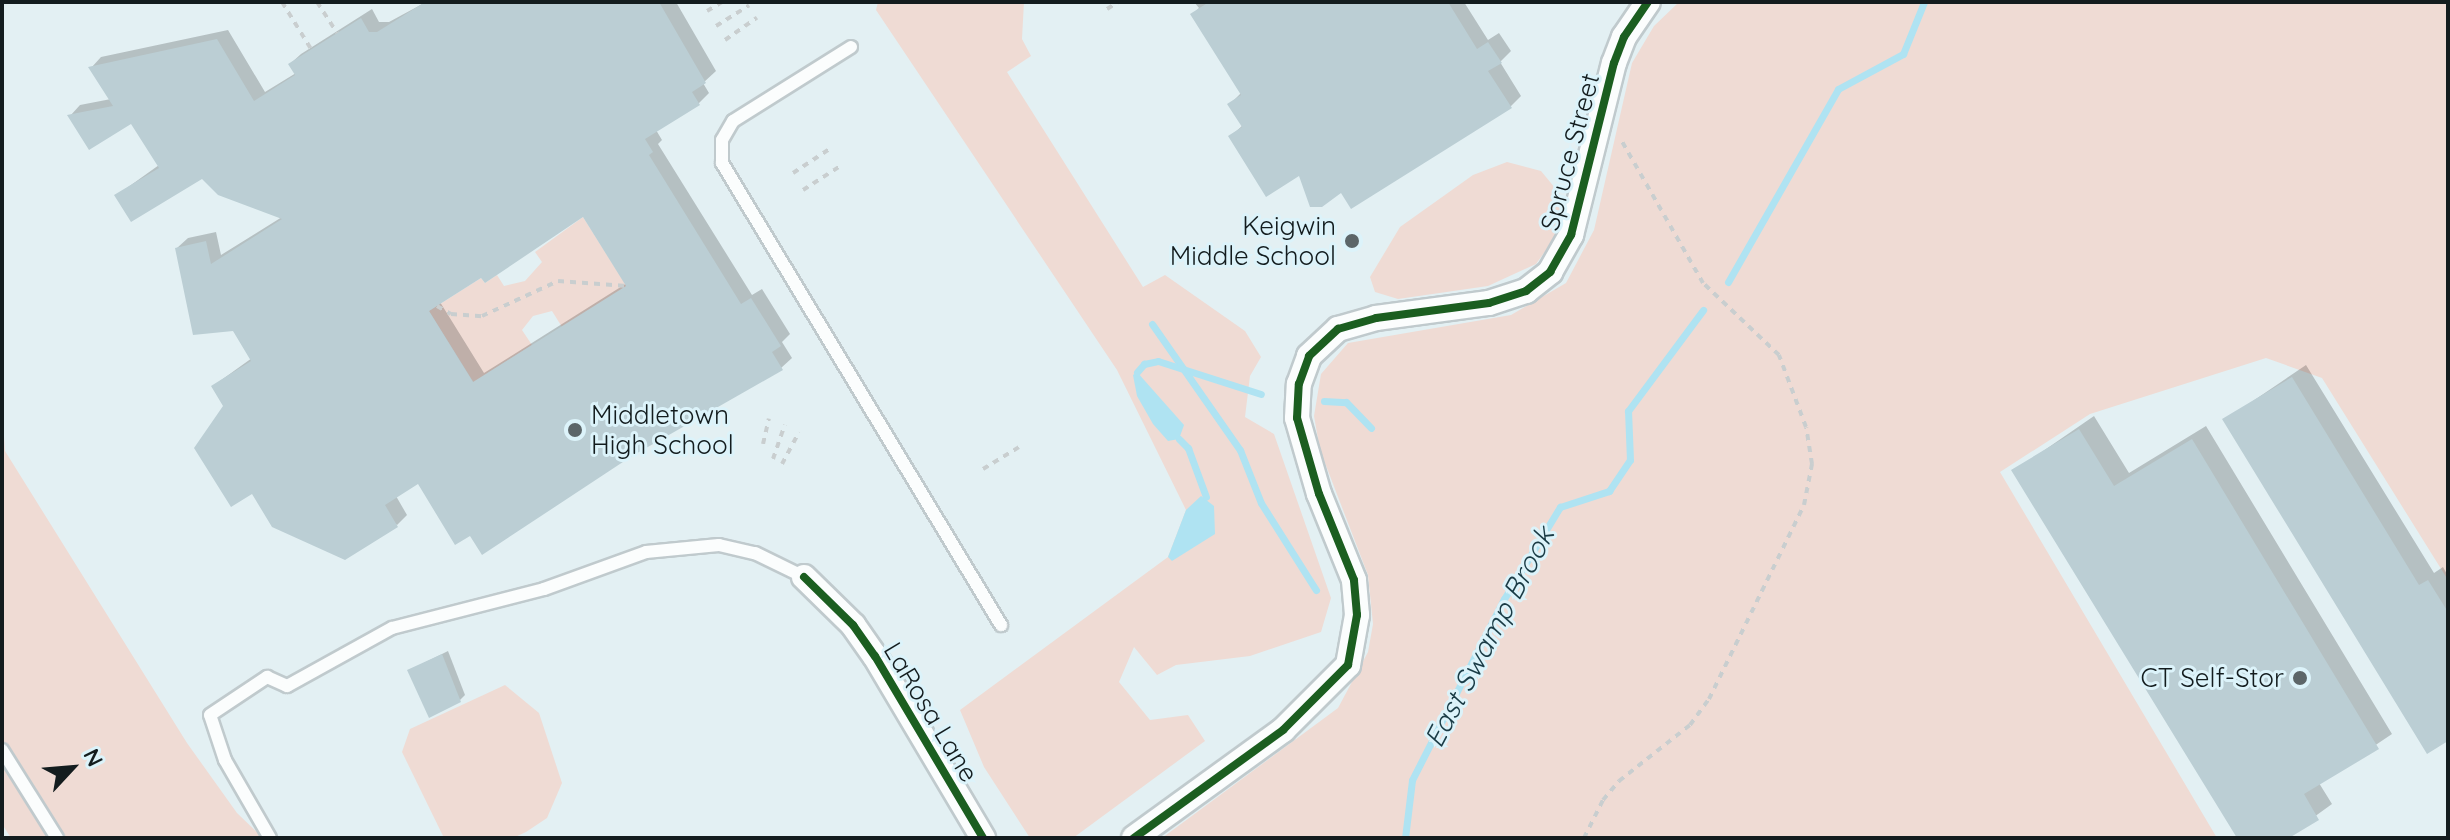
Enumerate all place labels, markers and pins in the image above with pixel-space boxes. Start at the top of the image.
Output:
place label: Keigwin Middle School [1170,210,1336,272]
marker: Keigwin Middle School [1343,232,1361,250]
place label: Middletown High School [591,399,734,460]
marker: Middletown High School [566,421,584,439]
place label: CT Self-Stor [2140,662,2284,694]
marker: CT Self-Stor [2291,669,2309,687]

